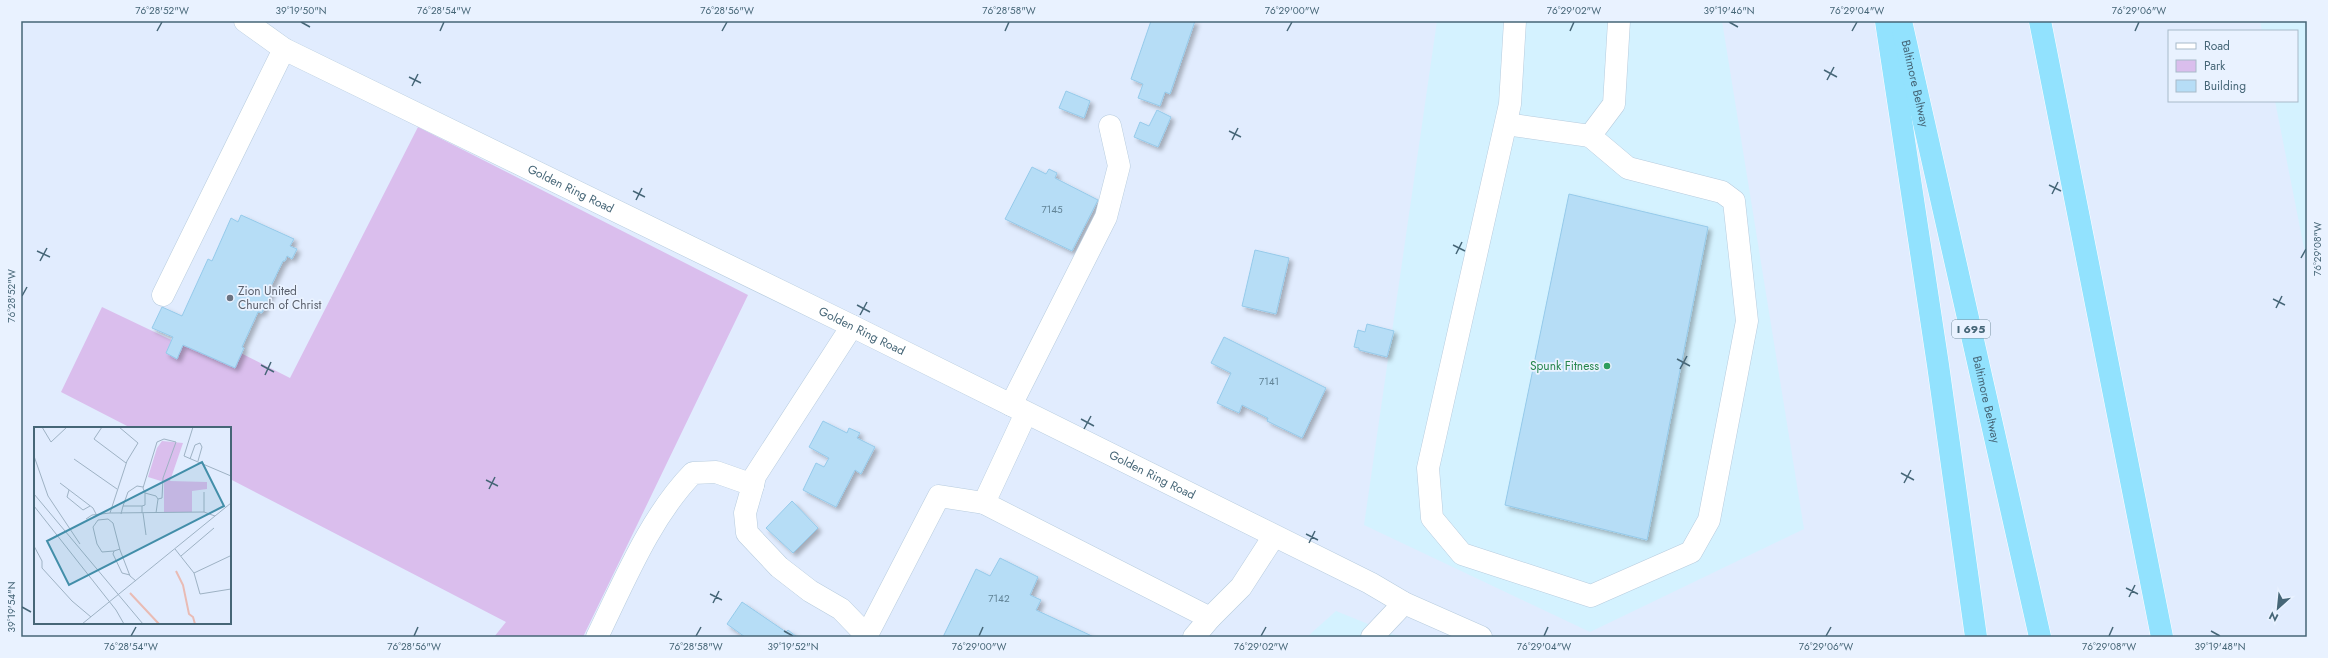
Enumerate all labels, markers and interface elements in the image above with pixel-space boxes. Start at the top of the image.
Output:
text: 76°28'52"W [135,3,189,18]
text: 39°19'50"N [275,3,327,18]
text: 76°28'54"W [417,3,471,18]
text: 76°28'56"W [700,3,754,18]
text: 76°28'58"W [982,3,1036,18]
text: 76°29'00"W [1265,3,1319,18]
text: 76°29'02"W [1547,3,1601,18]
text: 39°19'46"N [1703,3,1755,18]
text: 76°29'04"W [1830,3,1884,18]
text: 76°29'06"W [2112,3,2166,18]
legend [2168,30,2298,102]
text: Road [2204,37,2230,55]
street label: Baltimore Beltway [1897,38,1934,129]
text: Park [2204,57,2226,75]
text: Building [2204,77,2246,95]
street label: Golden Ring Road [524,160,617,218]
house number: 7145 [1041,202,1063,217]
text: 76°29'08"W [2310,222,2325,276]
text: 76°28'52"W [4,269,19,323]
place label: Zion United Church of Christ [238,282,322,314]
marker: Zion United Church of Christ [225,293,235,303]
street label: Golden Ring Road [816,302,908,360]
road number: I 695 [1952,320,1990,338]
street label: Baltimore Beltway [1968,354,2005,445]
place label: Spunk Fitness [1530,357,1599,375]
marker: Spunk Fitness [1602,361,1612,371]
house number: 7141 [1259,374,1279,389]
inset map [34,427,231,624]
street label: Golden Ring Road [1106,446,1198,504]
text: 39°19'54"N [4,582,19,632]
north arrow [2258,588,2298,628]
house number: 7142 [988,591,1010,606]
text: N [2266,608,2281,626]
text: 76°28'54"W [104,639,158,654]
text: 76°28'56"W [387,639,441,654]
text: 76°28'58"W [669,639,723,654]
text: 39°19'52"N [768,639,818,654]
text: 76°29'00"W [952,639,1006,654]
text: 76°29'02"W [1234,639,1288,654]
text: 76°29'04"W [1517,639,1571,654]
text: 76°29'06"W [1799,639,1853,654]
text: 76°29'08"W [2082,639,2136,654]
text: 39°19'48"N [2195,639,2245,654]

